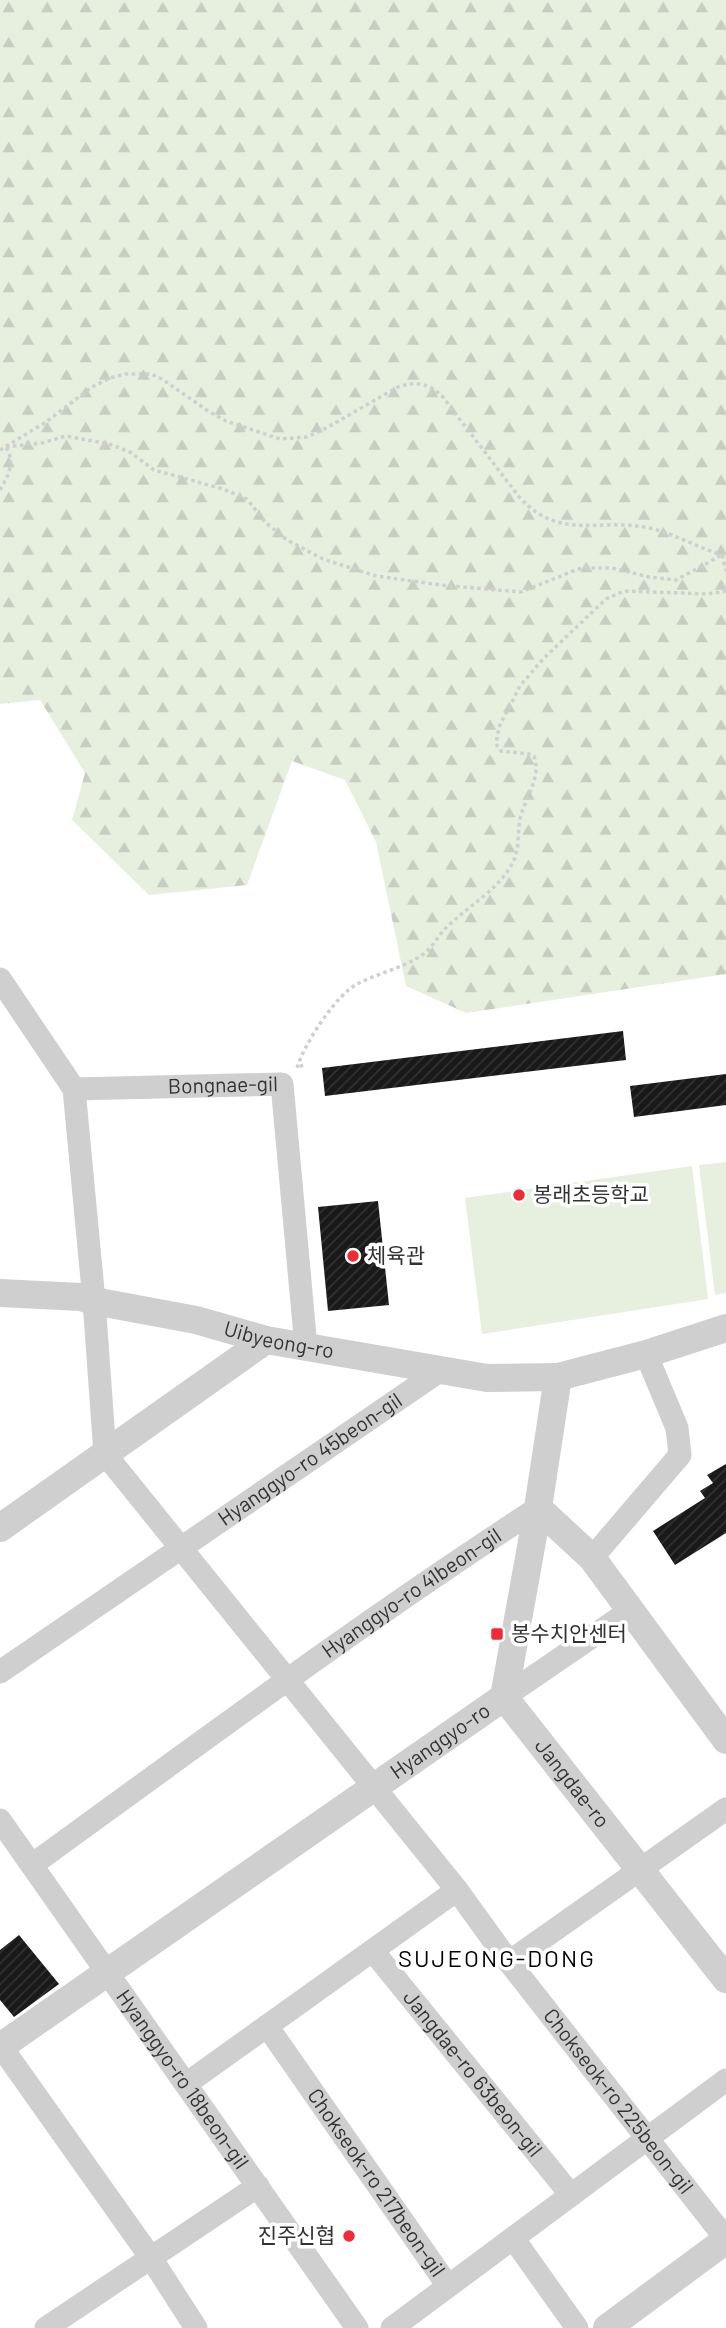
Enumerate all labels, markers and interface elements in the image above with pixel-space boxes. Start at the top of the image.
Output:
street label: Bongnae-gil [168,1070,278,1098]
place label: 봉래초등학교 [533,1181,649,1206]
marker: 봉래초등학교 [511,1187,527,1203]
place label: 체육관 [367,1242,425,1267]
marker: 체육관 [345,1248,361,1264]
street label: Uibyeong-ro [221,1315,336,1362]
street label: Hyanggyo-ro 45beon-gil [213,1387,406,1530]
street label: Hyanggyo-ro 41beon-gil [316,1522,505,1662]
place label: 봉수치안센터 [511,1620,627,1645]
marker: 봉수치안센터 [489,1626,505,1642]
street label: Hyanggyo-ro [385,1697,494,1783]
street label: Jangdae-ro [531,1733,616,1832]
district label: SUJEONG-DONG [398,1943,596,1972]
street label: Hyanggyo-ro 18beon-gil [112,1984,255,2173]
street label: Jangdae-ro 63beon-gil [399,1985,549,2161]
street label: Chokseok-ro 225beon-gil [539,2003,700,2198]
street label: Chokseok-ro 217beon-gil [303,2083,451,2281]
place label: 진주신협 [258,2222,335,2247]
marker: 진주신협 [341,2228,357,2244]

